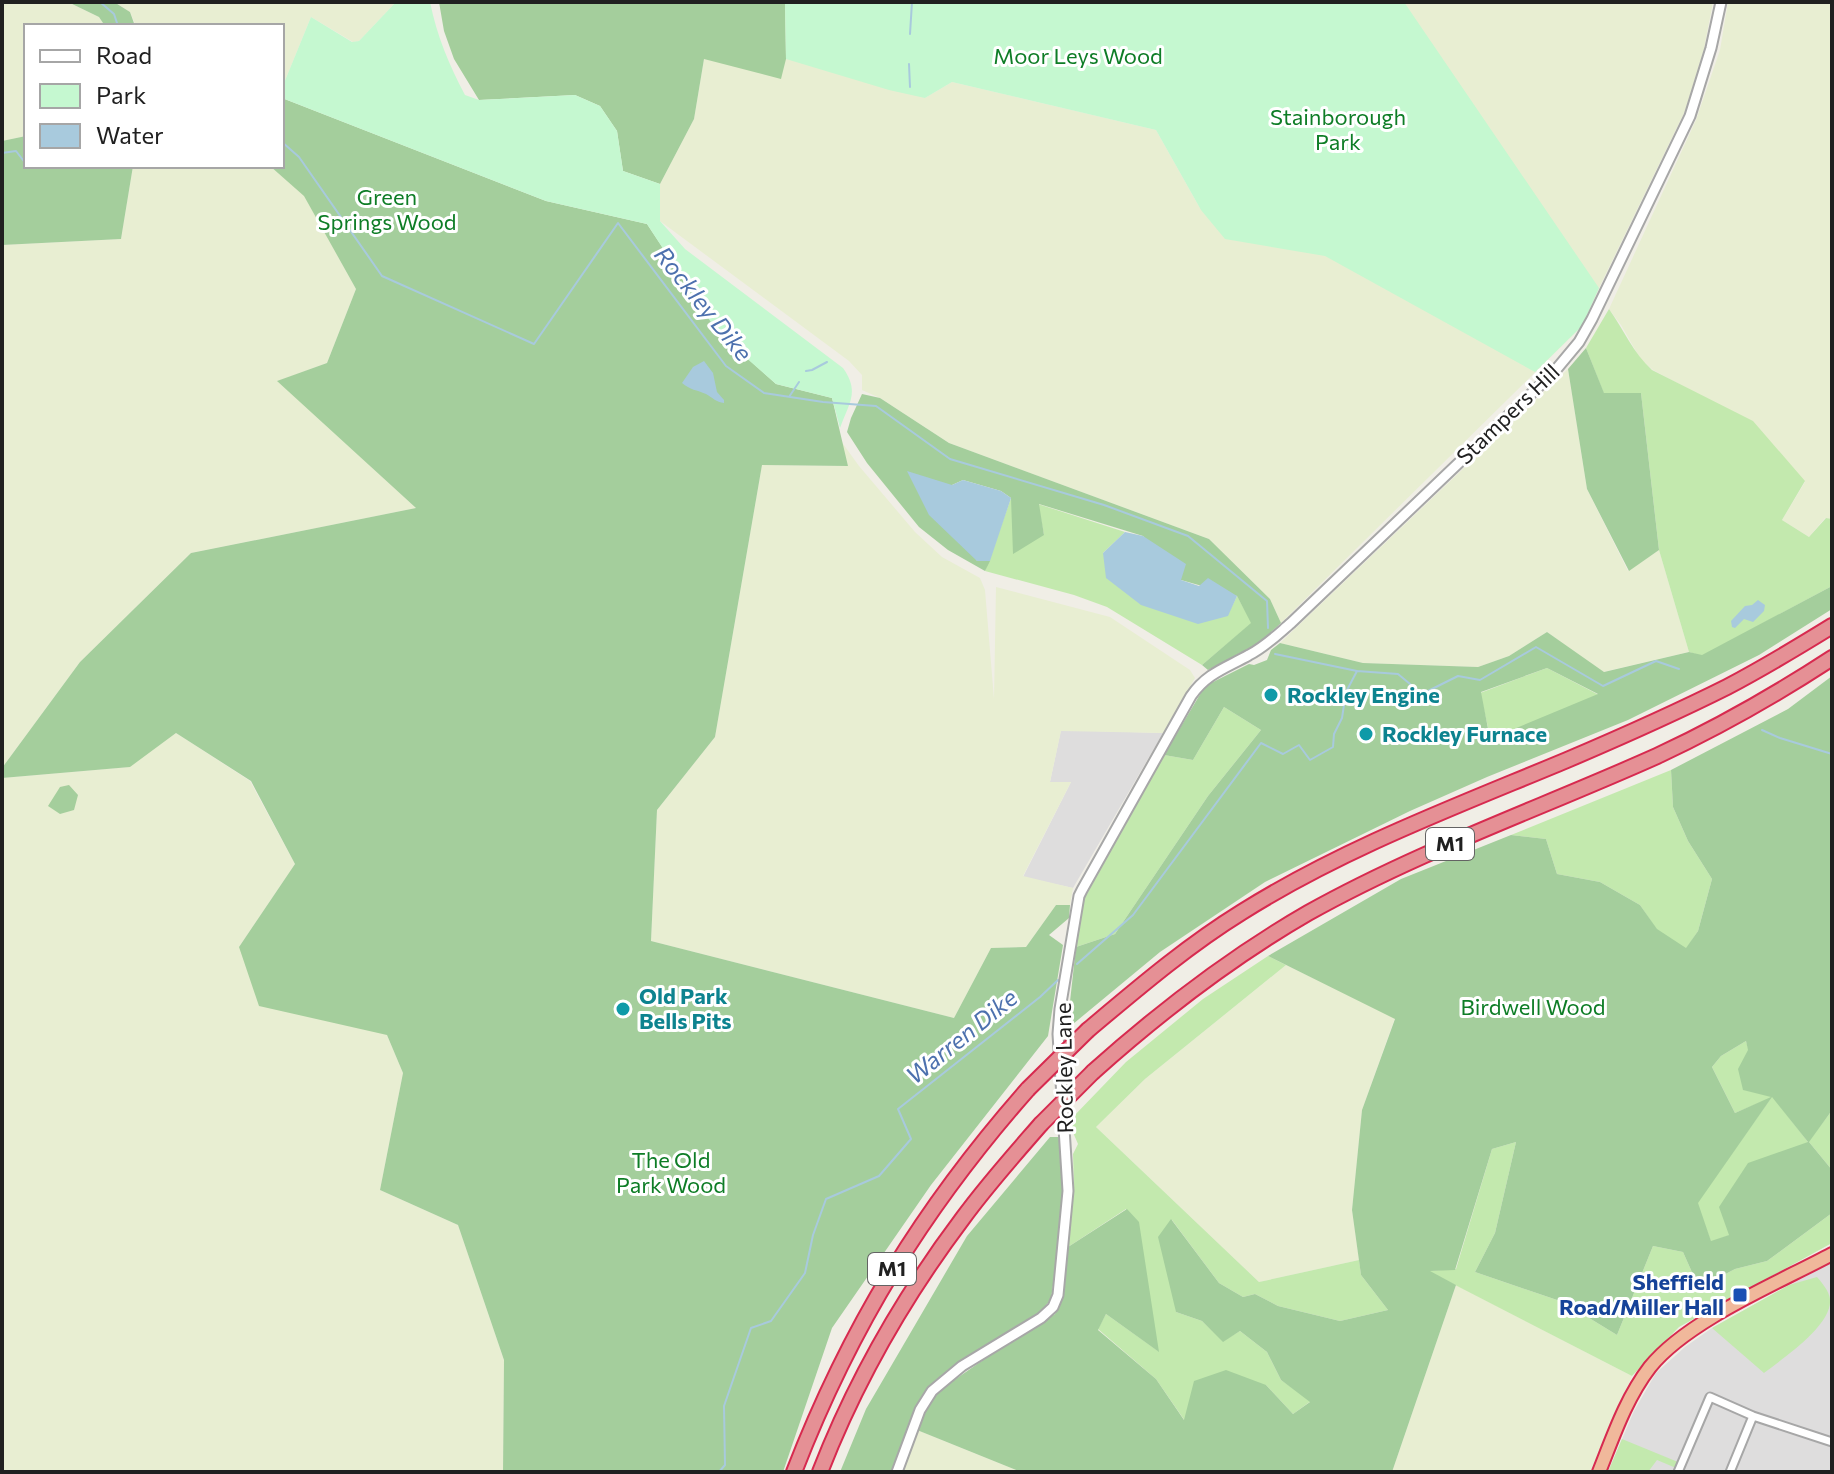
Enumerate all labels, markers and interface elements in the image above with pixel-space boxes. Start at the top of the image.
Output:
legend [24,24,284,168]
text: Road [96,40,152,69]
park label: Moor Leys Wood [993,42,1163,69]
text: Park [96,80,146,109]
park label: Stainborough Park [1270,103,1406,155]
text: Water [96,120,164,149]
park label: Green Springs Wood [317,183,457,235]
water label: Rockley Dike [649,240,759,366]
street label: Stampers Hill [1450,358,1565,470]
place label: Rockley Engine [1287,681,1440,708]
marker: Rockley Engine [1262,686,1280,704]
place label: Rockley Furnace [1382,720,1547,747]
marker: Rockley Furnace [1357,725,1375,743]
road number: M1 [1426,828,1474,860]
place label: Old Park Bells Pits [639,982,732,1034]
water label: Warren Dike [900,982,1023,1089]
park label: Birdwell Wood [1460,993,1606,1020]
marker: Old Park Bells Pits [614,1000,632,1018]
street label: Rockley Lane [1049,1002,1078,1134]
park label: The Old Park Wood [616,1146,726,1198]
road number: M1 [868,1253,916,1285]
place label: Sheffield Road/Miller Hall [1559,1268,1724,1320]
marker: Sheffield Road/Miller Hall [1731,1286,1749,1304]

